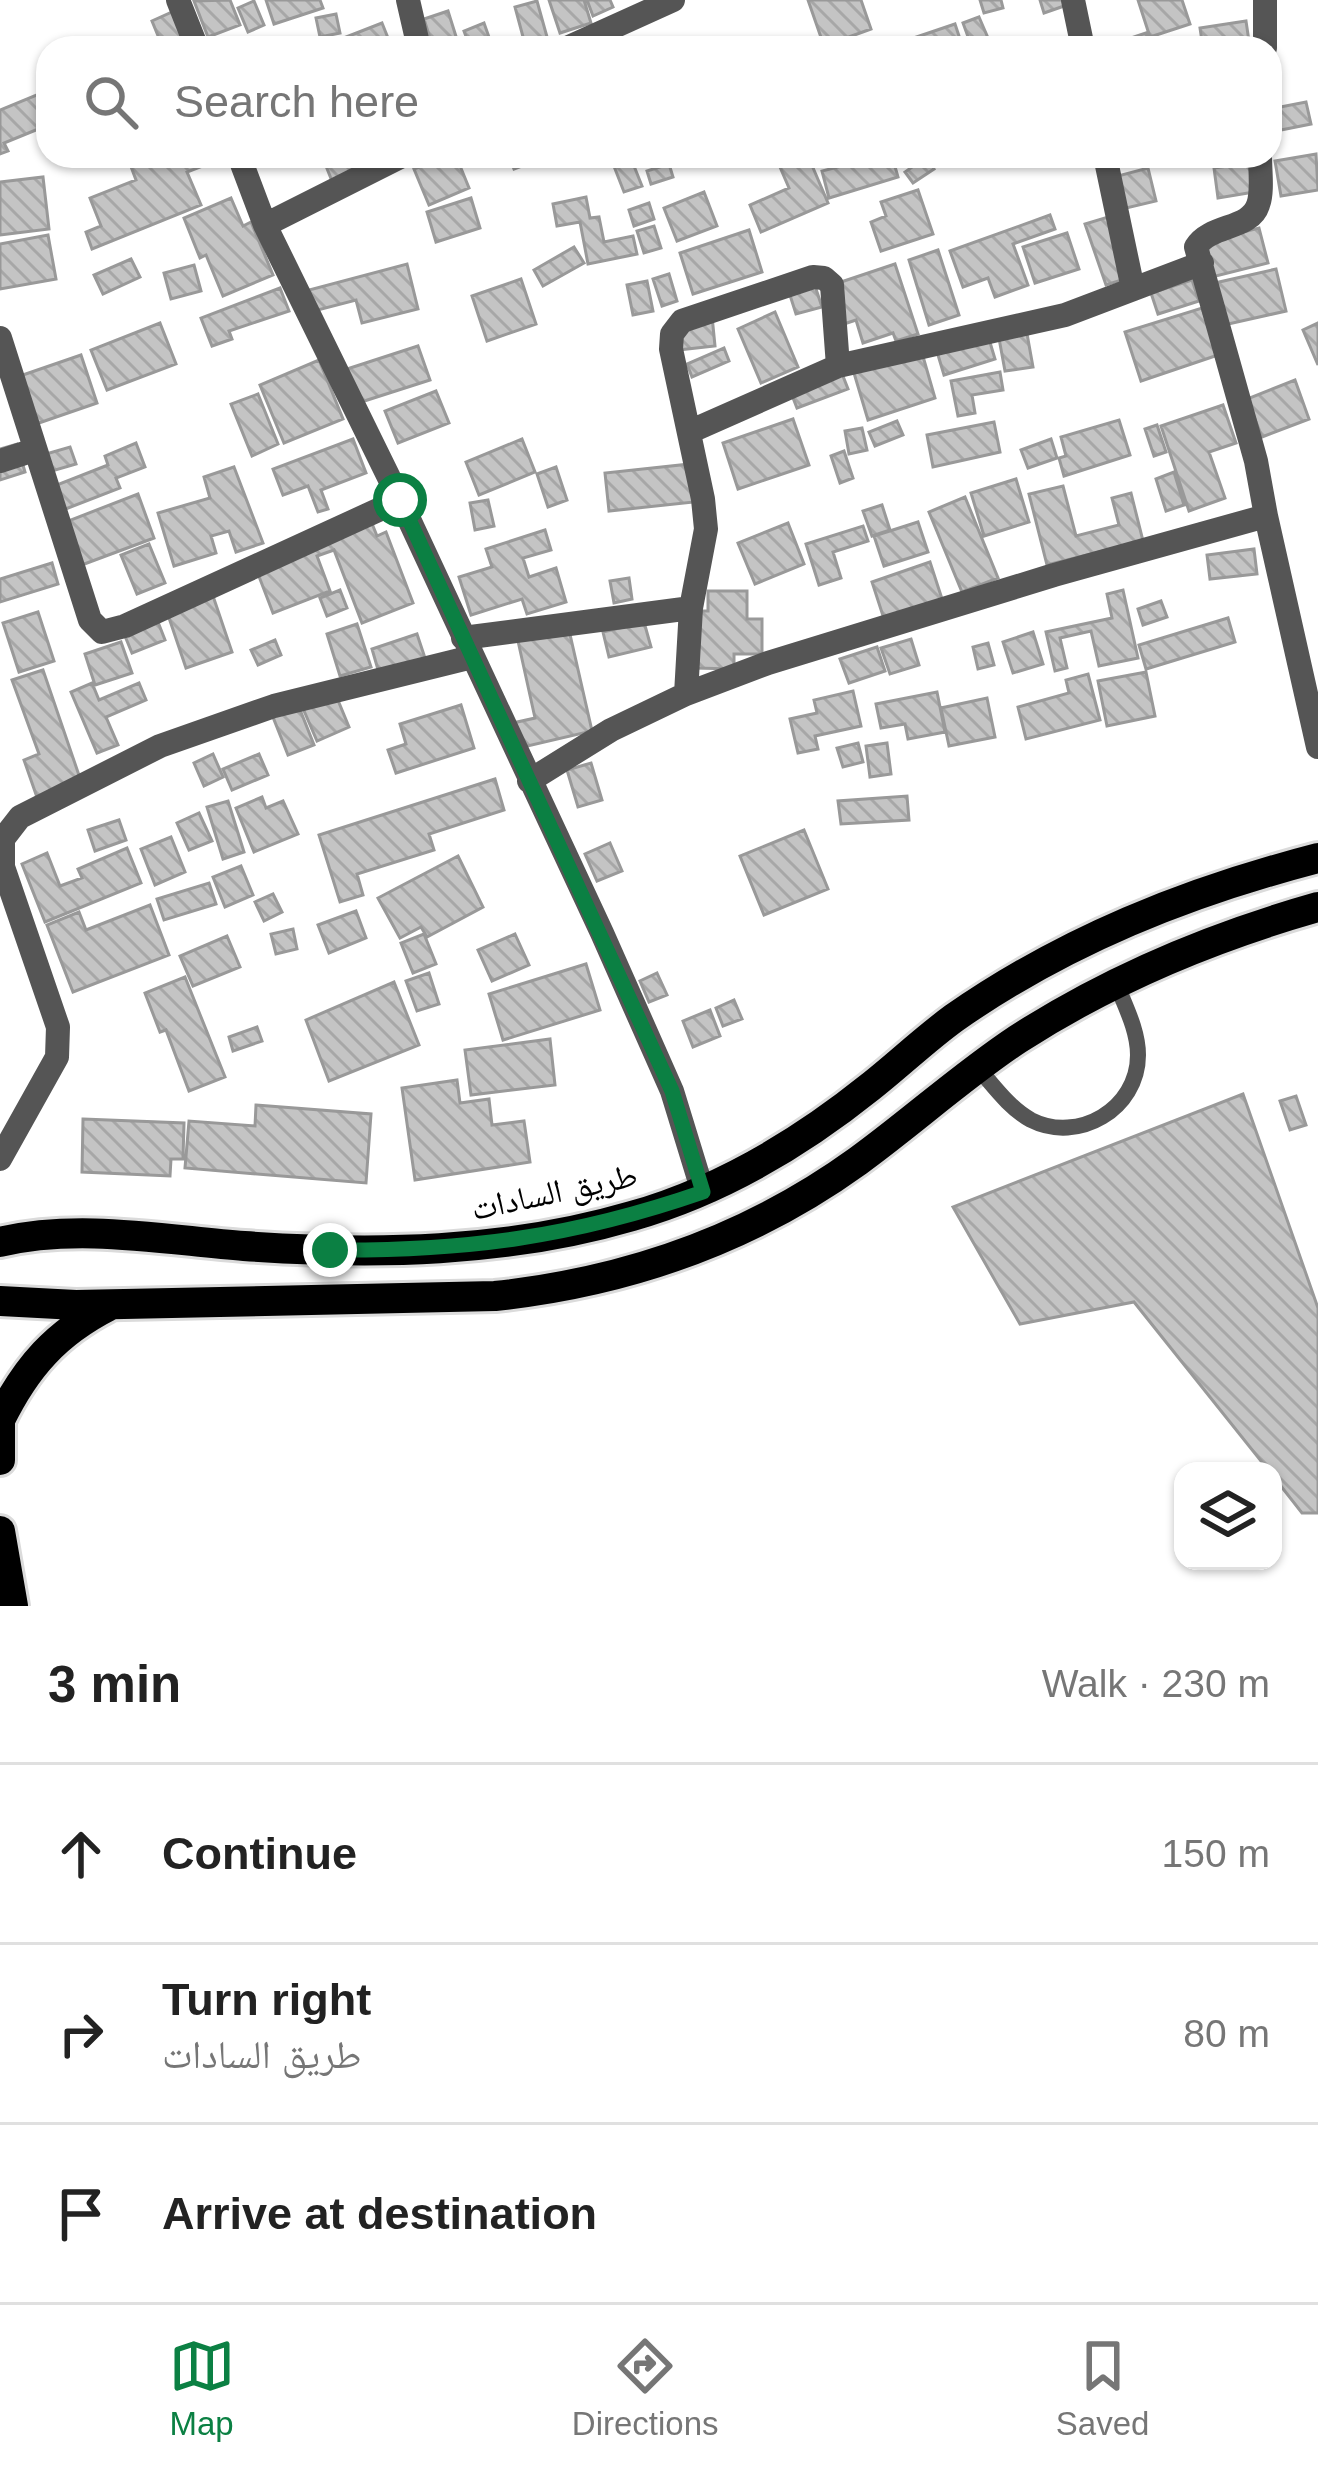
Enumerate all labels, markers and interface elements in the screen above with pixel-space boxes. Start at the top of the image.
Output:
search box [36,36,1282,168]
icon: search [78,69,144,135]
text: Search here [174,76,419,127]
route start [373,473,427,527]
street label: طريق السادات [468,1156,641,1229]
route end [303,1223,357,1277]
map controls [1174,1462,1282,1570]
button: layers [1174,1462,1282,1570]
text: 3 min [48,1656,181,1713]
text: Walk · 230 m [1042,1662,1270,1705]
icon: ahead [48,1821,114,1887]
text: Continue [162,1828,357,1879]
text: 150 m [1162,1832,1270,1875]
text: Turn right [162,1974,371,2025]
icon: right [48,2001,114,2067]
text: 80 m [1183,2012,1270,2055]
text: طريق السادات [162,2033,362,2076]
icon: arrive [48,2181,114,2247]
text: Arrive at destination [162,2188,597,2239]
tab: Map [169,2333,235,2443]
tab: Directions [572,2333,719,2443]
tab: Saved [1056,2333,1149,2443]

